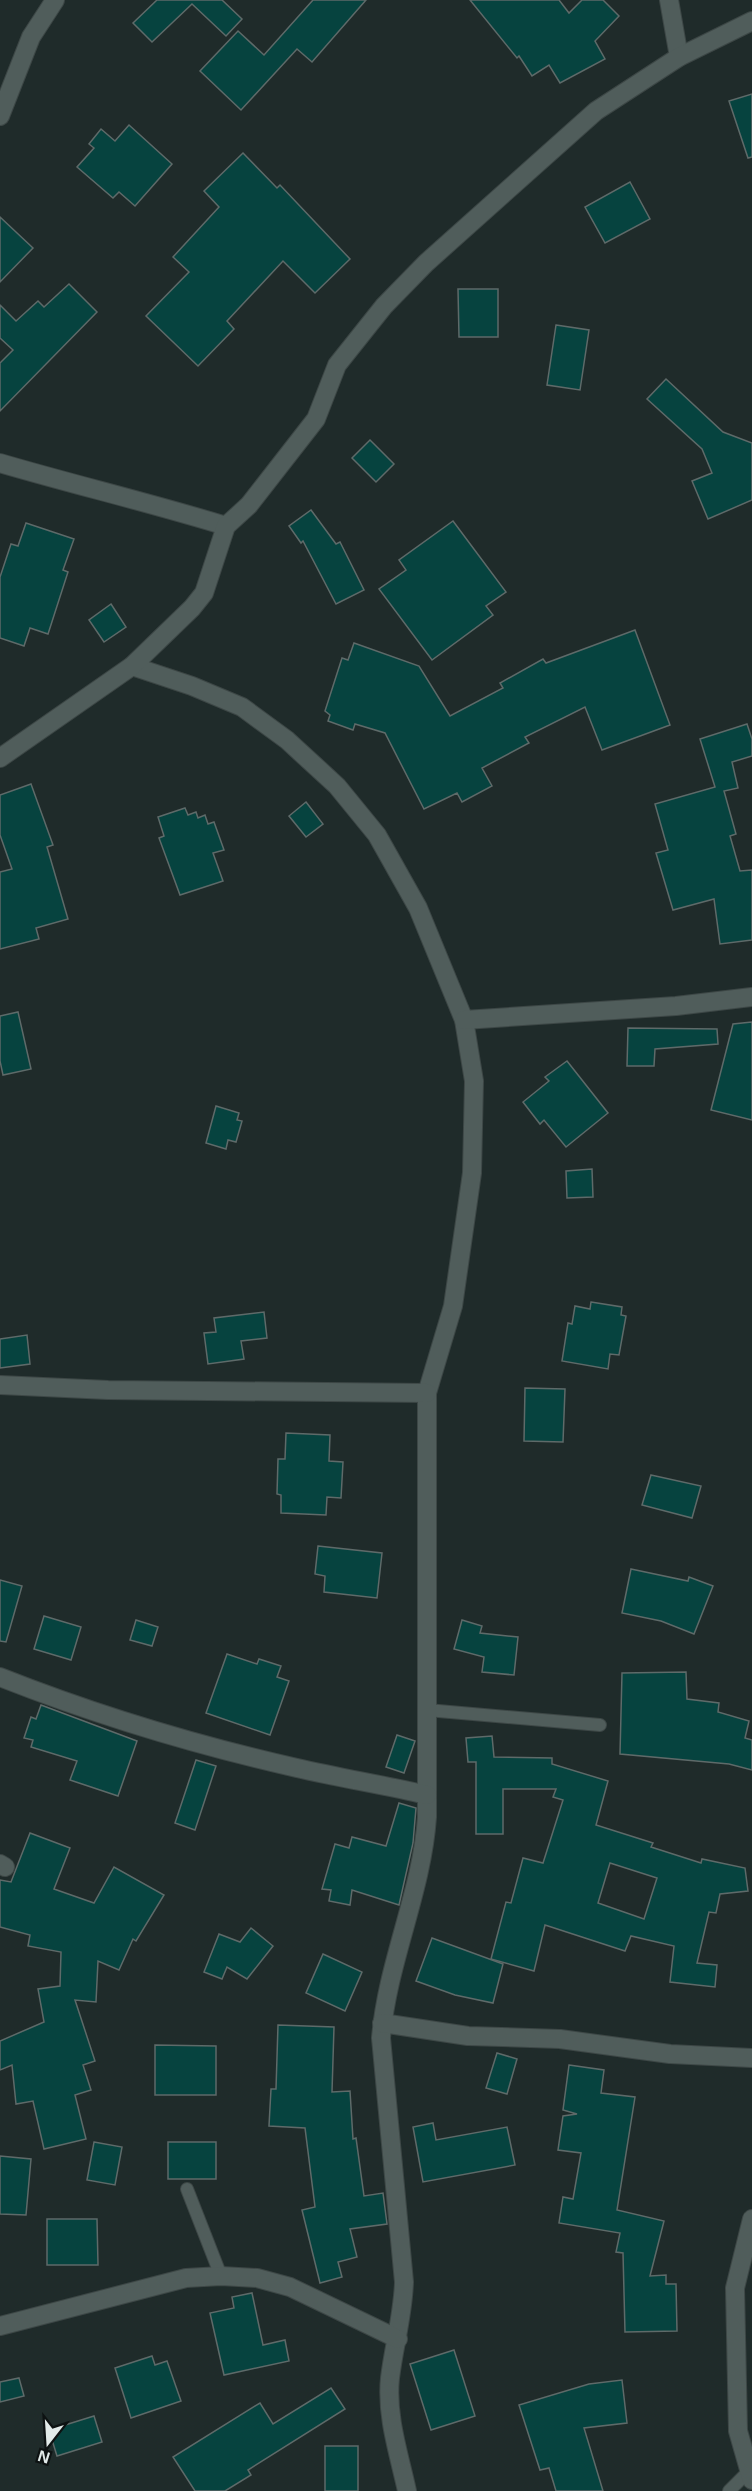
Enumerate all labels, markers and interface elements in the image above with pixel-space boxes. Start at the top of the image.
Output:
north arrow [18,2413,78,2473]
text: N [36,2447,52,2467]

